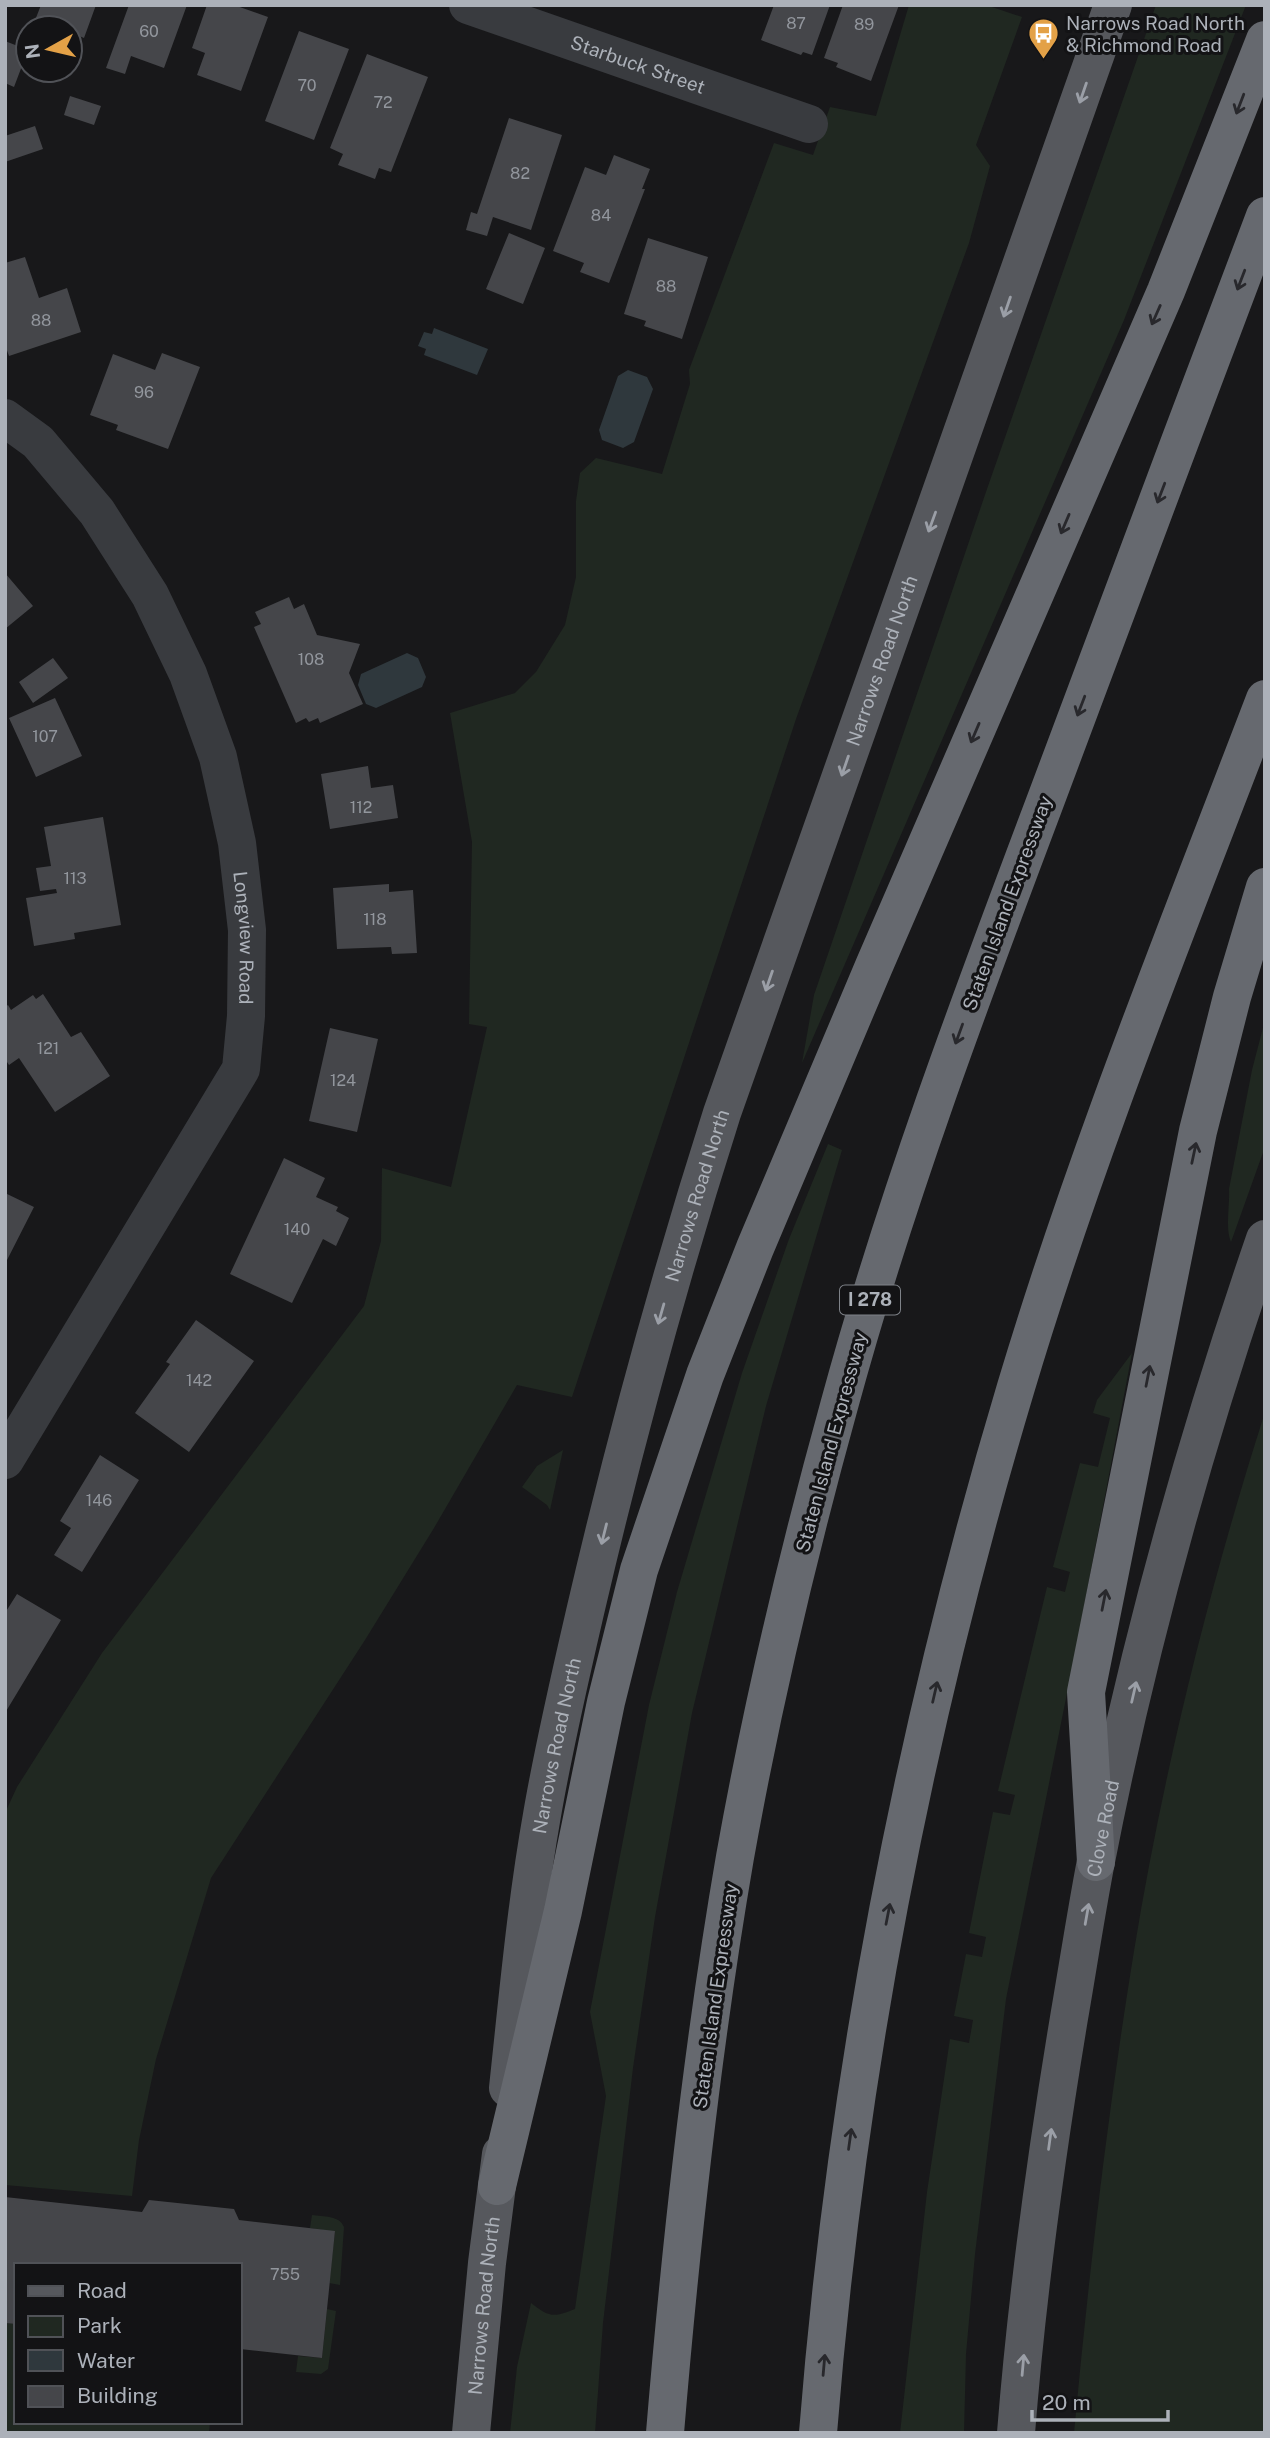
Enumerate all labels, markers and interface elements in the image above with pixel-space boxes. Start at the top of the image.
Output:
place label: Narrows Road North & Richmond Road [1066,12,1245,56]
north arrow [14,14,84,84]
house number: 87 [786,14,806,33]
house number: 89 [854,15,874,34]
bus stop icon: Narrows Road North & Richmond Road [1026,17,1060,61]
house number: 60 [139,22,159,41]
street label: Starbuck Street [568,31,708,98]
text: N [20,42,44,60]
house number: 70 [297,76,317,95]
one-way arrow [1076,81,1088,103]
one-way arrow [1233,92,1246,114]
house number: 72 [373,93,393,112]
house number: 82 [510,164,530,183]
house number: 84 [591,206,611,225]
one-way arrow [1233,269,1246,290]
house number: 88 [656,277,676,296]
one-way arrow [1000,296,1012,318]
one-way arrow [1149,304,1162,325]
house number: 88 [31,311,51,330]
house number: 96 [134,383,154,402]
one-way arrow [1153,482,1166,503]
one-way arrow [924,510,937,532]
one-way arrow [1058,512,1071,534]
street label: Narrows Road North [841,573,922,749]
house number: 108 [298,650,324,669]
one-way arrow [1073,694,1086,716]
one-way arrow [968,721,981,743]
house number: 107 [32,727,58,746]
one-way arrow [838,755,850,777]
street label: Staten Island Expressway [958,793,1056,1013]
house number: 112 [350,798,372,817]
house number: 113 [63,869,87,888]
street label: Longview Road [229,870,258,1004]
house number: 118 [363,910,387,929]
one-way arrow [762,969,774,991]
one-way arrow [951,1022,964,1044]
house number: 121 [37,1039,59,1058]
house number: 124 [330,1071,356,1090]
street label: Narrows Road North [660,1107,733,1284]
one-way arrow [1187,1142,1201,1165]
house number: 140 [284,1220,310,1239]
road number: I 278 [840,1286,900,1315]
one-way arrow [654,1303,667,1325]
street label: Staten Island Expressway [791,1329,871,1555]
one-way arrow [1142,1365,1156,1388]
house number: 142 [186,1371,212,1390]
house number: 146 [86,1491,112,1510]
one-way arrow [597,1522,610,1545]
one-way arrow [1098,1589,1112,1611]
street label: Narrows Road North [528,1656,585,1835]
one-way arrow [929,1681,942,1704]
one-way arrow [1128,1681,1141,1704]
street label: Clove Road [1082,1778,1123,1879]
street label: Staten Island Expressway [688,1882,742,2110]
one-way arrow [882,1903,895,1926]
one-way arrow [1081,1904,1094,1926]
one-way arrow [844,2128,857,2151]
one-way arrow [1044,2128,1057,2151]
street label: Narrows Road North [464,2215,504,2396]
legend [14,2263,242,2424]
house number: 755 [270,2265,300,2284]
text: Road [77,2278,127,2303]
text: Park [77,2313,122,2338]
text: Water [77,2348,135,2373]
one-way arrow [818,2354,831,2377]
one-way arrow [1016,2354,1029,2377]
scale bar [1032,2378,1168,2422]
text: Building [77,2383,158,2408]
text: 20 m [1042,2390,1091,2415]

